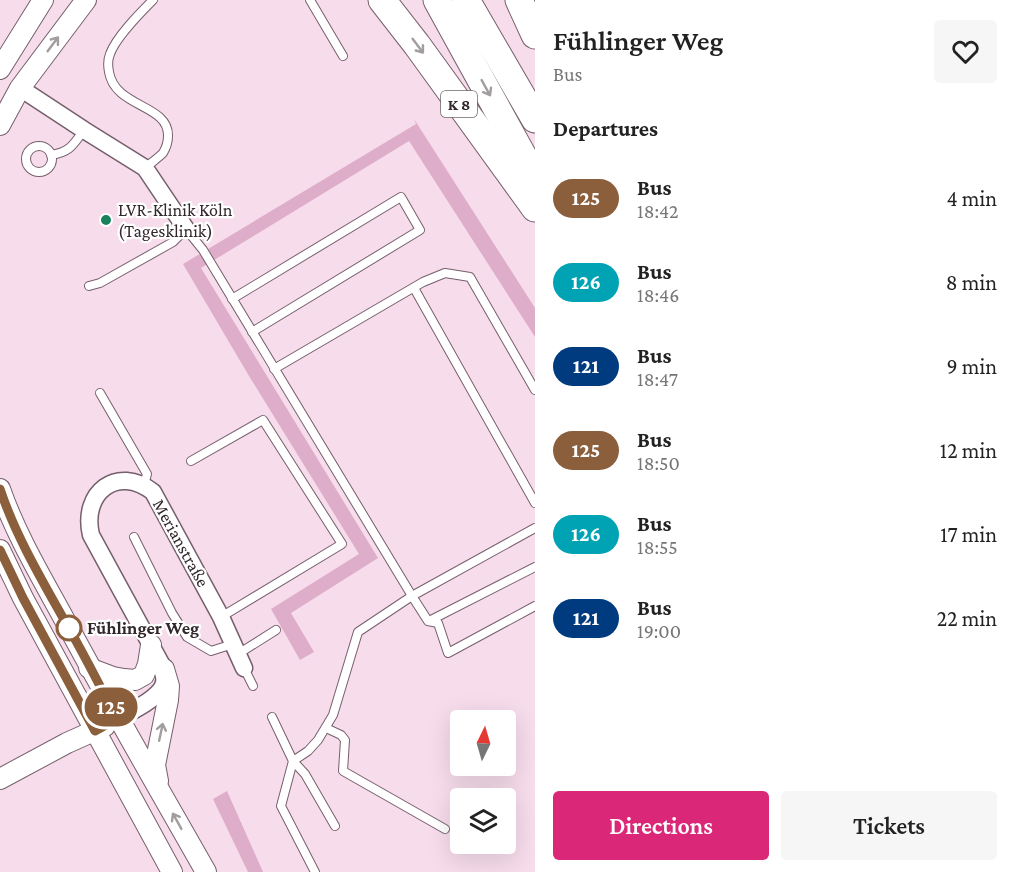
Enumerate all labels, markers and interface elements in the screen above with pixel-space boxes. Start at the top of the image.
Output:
button: heart [934,20,997,83]
text: Fühlinger Weg [553,25,724,56]
one-way arrow [46,36,59,52]
one-way arrow [412,38,424,54]
text: Bus [553,63,582,85]
one-way arrow [480,79,492,96]
road number: K 8 [441,91,477,117]
text: Departures [553,116,658,141]
text: Bus [637,175,671,200]
text: 125 [572,186,600,210]
text: 4 min [946,186,997,211]
place label: LVR-Klinik Köln (Tagesklinik) [118,200,233,242]
text: 18:42 [637,200,679,222]
marker: LVR-Klinik Köln (Tagesklinik) [99,213,113,227]
text: Bus [637,259,671,284]
text: 126 [571,270,601,294]
text: 8 min [946,270,997,295]
text: 18:46 [637,284,679,306]
text: Bus [637,343,671,368]
text: 121 [573,354,599,378]
text: 9 min [946,354,997,379]
text: 18:47 [637,368,678,390]
text: Bus [637,427,671,452]
text: 125 [572,438,600,462]
text: 12 min [940,438,997,463]
text: 18:50 [637,452,680,474]
street label: Merianstraße [149,496,213,590]
text: Bus [637,511,671,536]
text: 126 [571,522,601,546]
text: 17 min [940,522,997,547]
text: 18:55 [637,536,678,558]
text: Bus [637,595,671,620]
text: 121 [573,606,599,630]
text: 22 min [937,606,997,631]
marker: Fühlinger Weg [56,615,82,641]
place label: Fühlinger Weg [87,618,199,638]
text: 19:00 [637,620,681,642]
line badge: 125 [76,688,146,726]
text: 125 [97,695,125,719]
north arrow [450,710,516,776]
map controls [450,710,516,854]
one-way arrow [156,723,167,743]
button: layers [450,788,516,854]
button: Directions [553,791,769,860]
button: Tickets [781,791,997,860]
one-way arrow [171,813,183,830]

